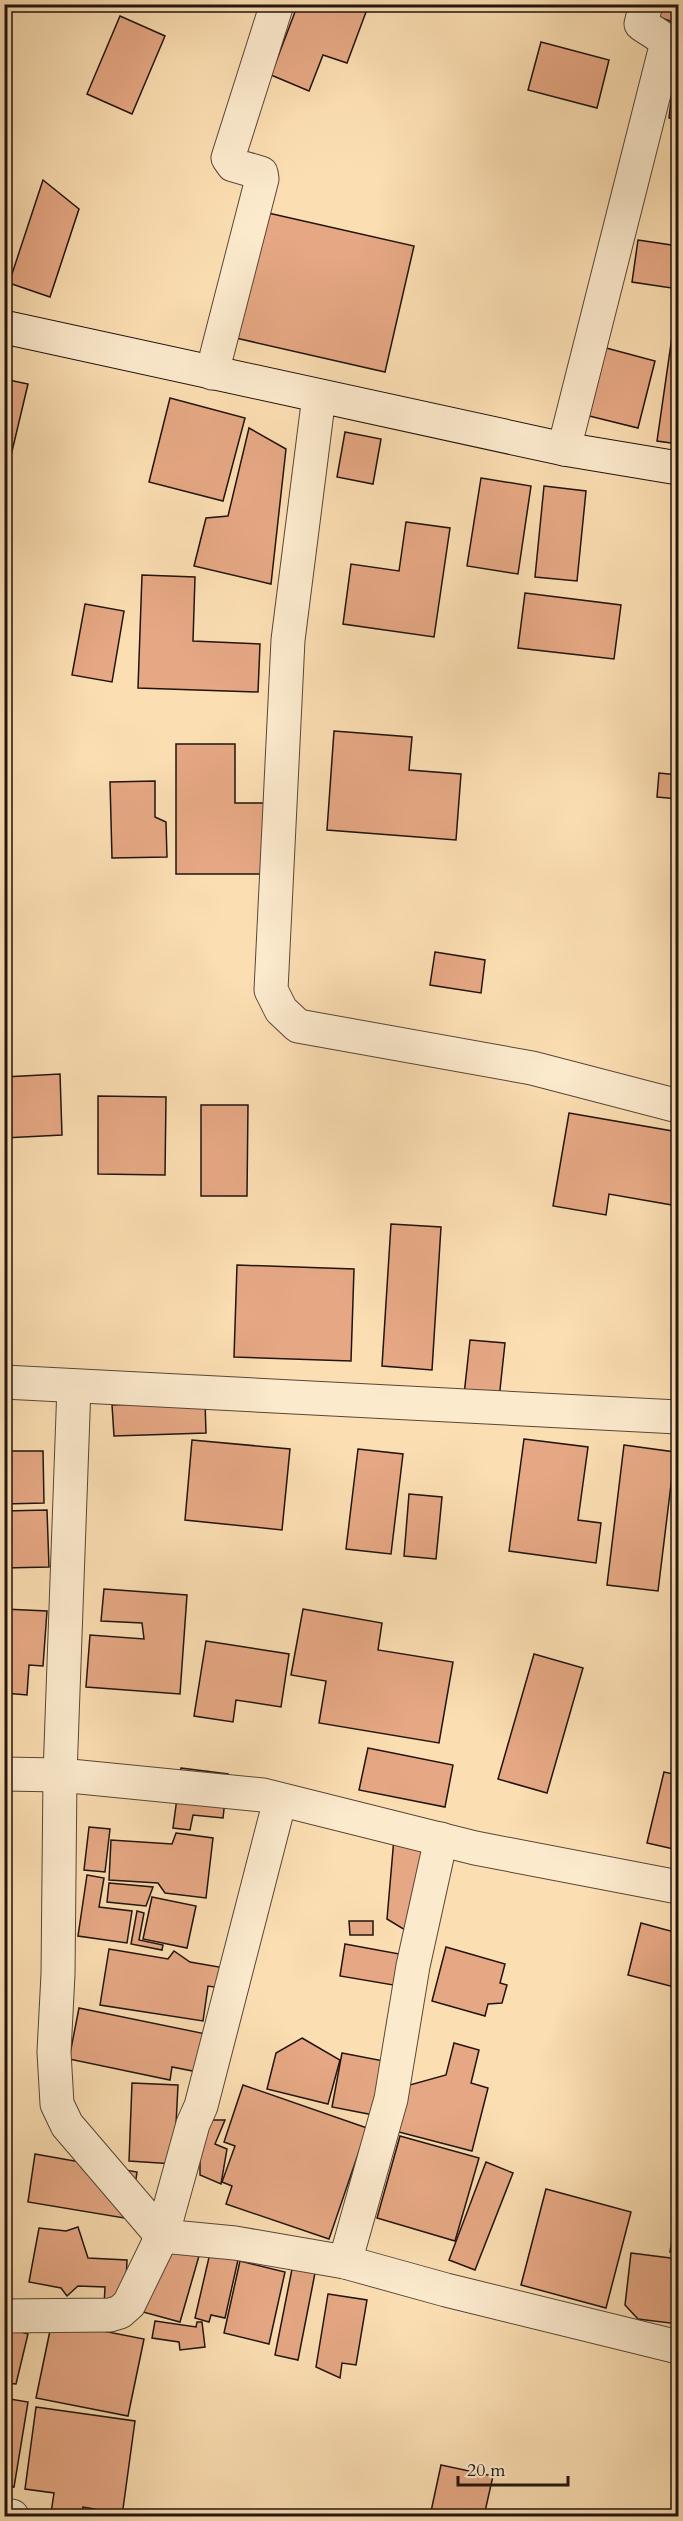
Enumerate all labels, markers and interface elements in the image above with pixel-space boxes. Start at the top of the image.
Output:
scale bar [458,2449,568,2487]
text: 20 m [467,2458,506,2483]

